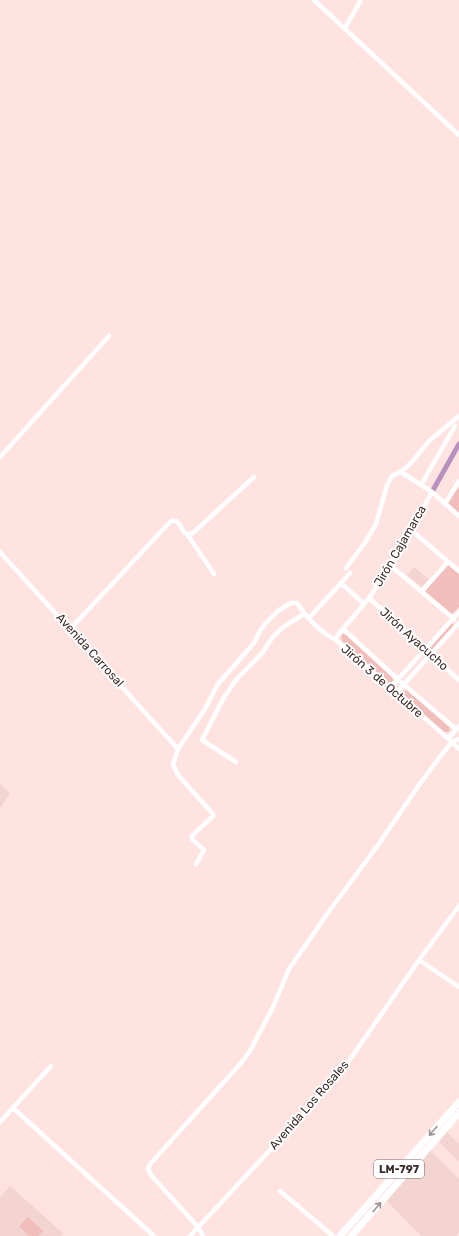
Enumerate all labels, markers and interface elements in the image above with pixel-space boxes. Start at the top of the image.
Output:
street label: Jirón Cajamarca [371,503,429,589]
street label: Jirón Ayacucho [377,605,451,673]
street label: Avenida Carrosal [53,610,127,690]
street label: Jirón 3 de Octubre [338,642,426,721]
street label: Avenida Los Rosales [267,1058,351,1152]
one-way arrow [429,1126,438,1136]
road number: LM-797 [374,1160,424,1178]
one-way arrow [372,1201,381,1212]

